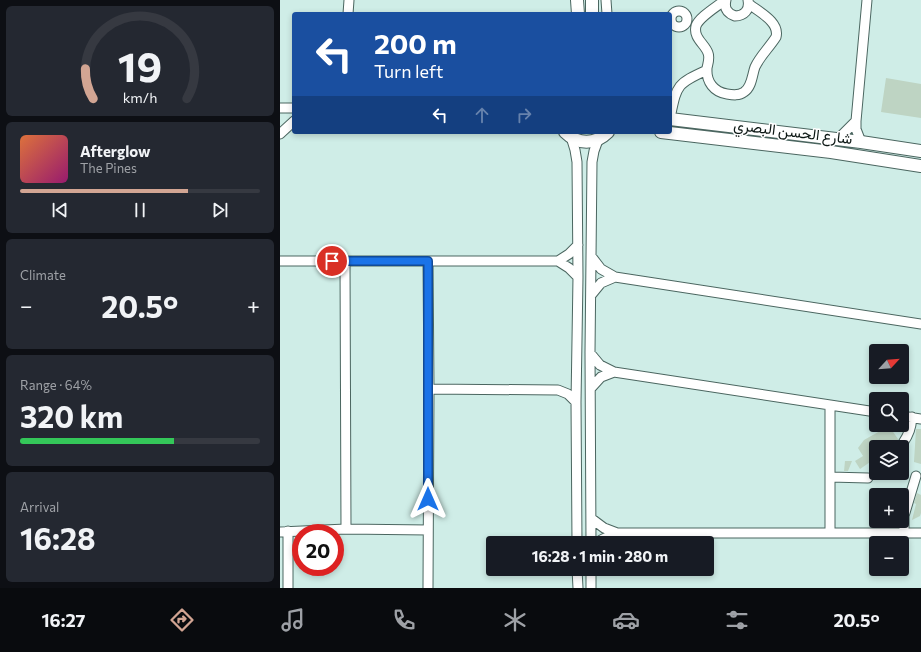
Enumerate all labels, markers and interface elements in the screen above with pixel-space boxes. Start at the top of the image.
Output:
text: 200 m [374,26,457,60]
icon: left [308,28,360,80]
text: 19 [118,40,162,91]
text: Turn left [374,60,443,82]
text: km/h [123,88,157,106]
icon: left [429,104,451,126]
icon: ahead [471,104,493,126]
icon: right [513,104,535,126]
street label: شارع الحسن البصري [732,115,854,152]
text: Afterglow [80,142,150,160]
text: The Pines [80,160,137,176]
icon: previous [49,199,71,221]
icon: pause [129,199,151,221]
icon: next [209,199,231,221]
pin [315,244,349,278]
icon: arrive [321,250,343,272]
text: Climate [20,267,66,283]
text: 20.5° [101,287,178,324]
text: − [20,292,33,319]
text: + [247,292,260,319]
north arrow [869,344,909,384]
map controls [869,344,909,576]
text: Range · 64% [20,377,92,393]
button: search [869,392,909,432]
text: 320 km [20,397,123,434]
button: layers [869,440,909,480]
position arrow [407,478,449,520]
button: + [869,488,909,528]
text: Arrival [20,499,59,515]
text: 16:28 [20,519,95,556]
speed limit sign: 20 [292,524,344,576]
button: − [869,536,909,576]
text: 16:28 · 1 min · 280 m [532,547,668,565]
icon: directions [168,606,196,634]
icon: music [279,606,307,634]
icon: phone [390,606,418,634]
icon: climate [501,606,529,634]
icon: car [612,606,640,634]
icon: filters [723,606,751,634]
text: 16:27 [41,609,85,631]
text: 20.5° [833,609,880,631]

